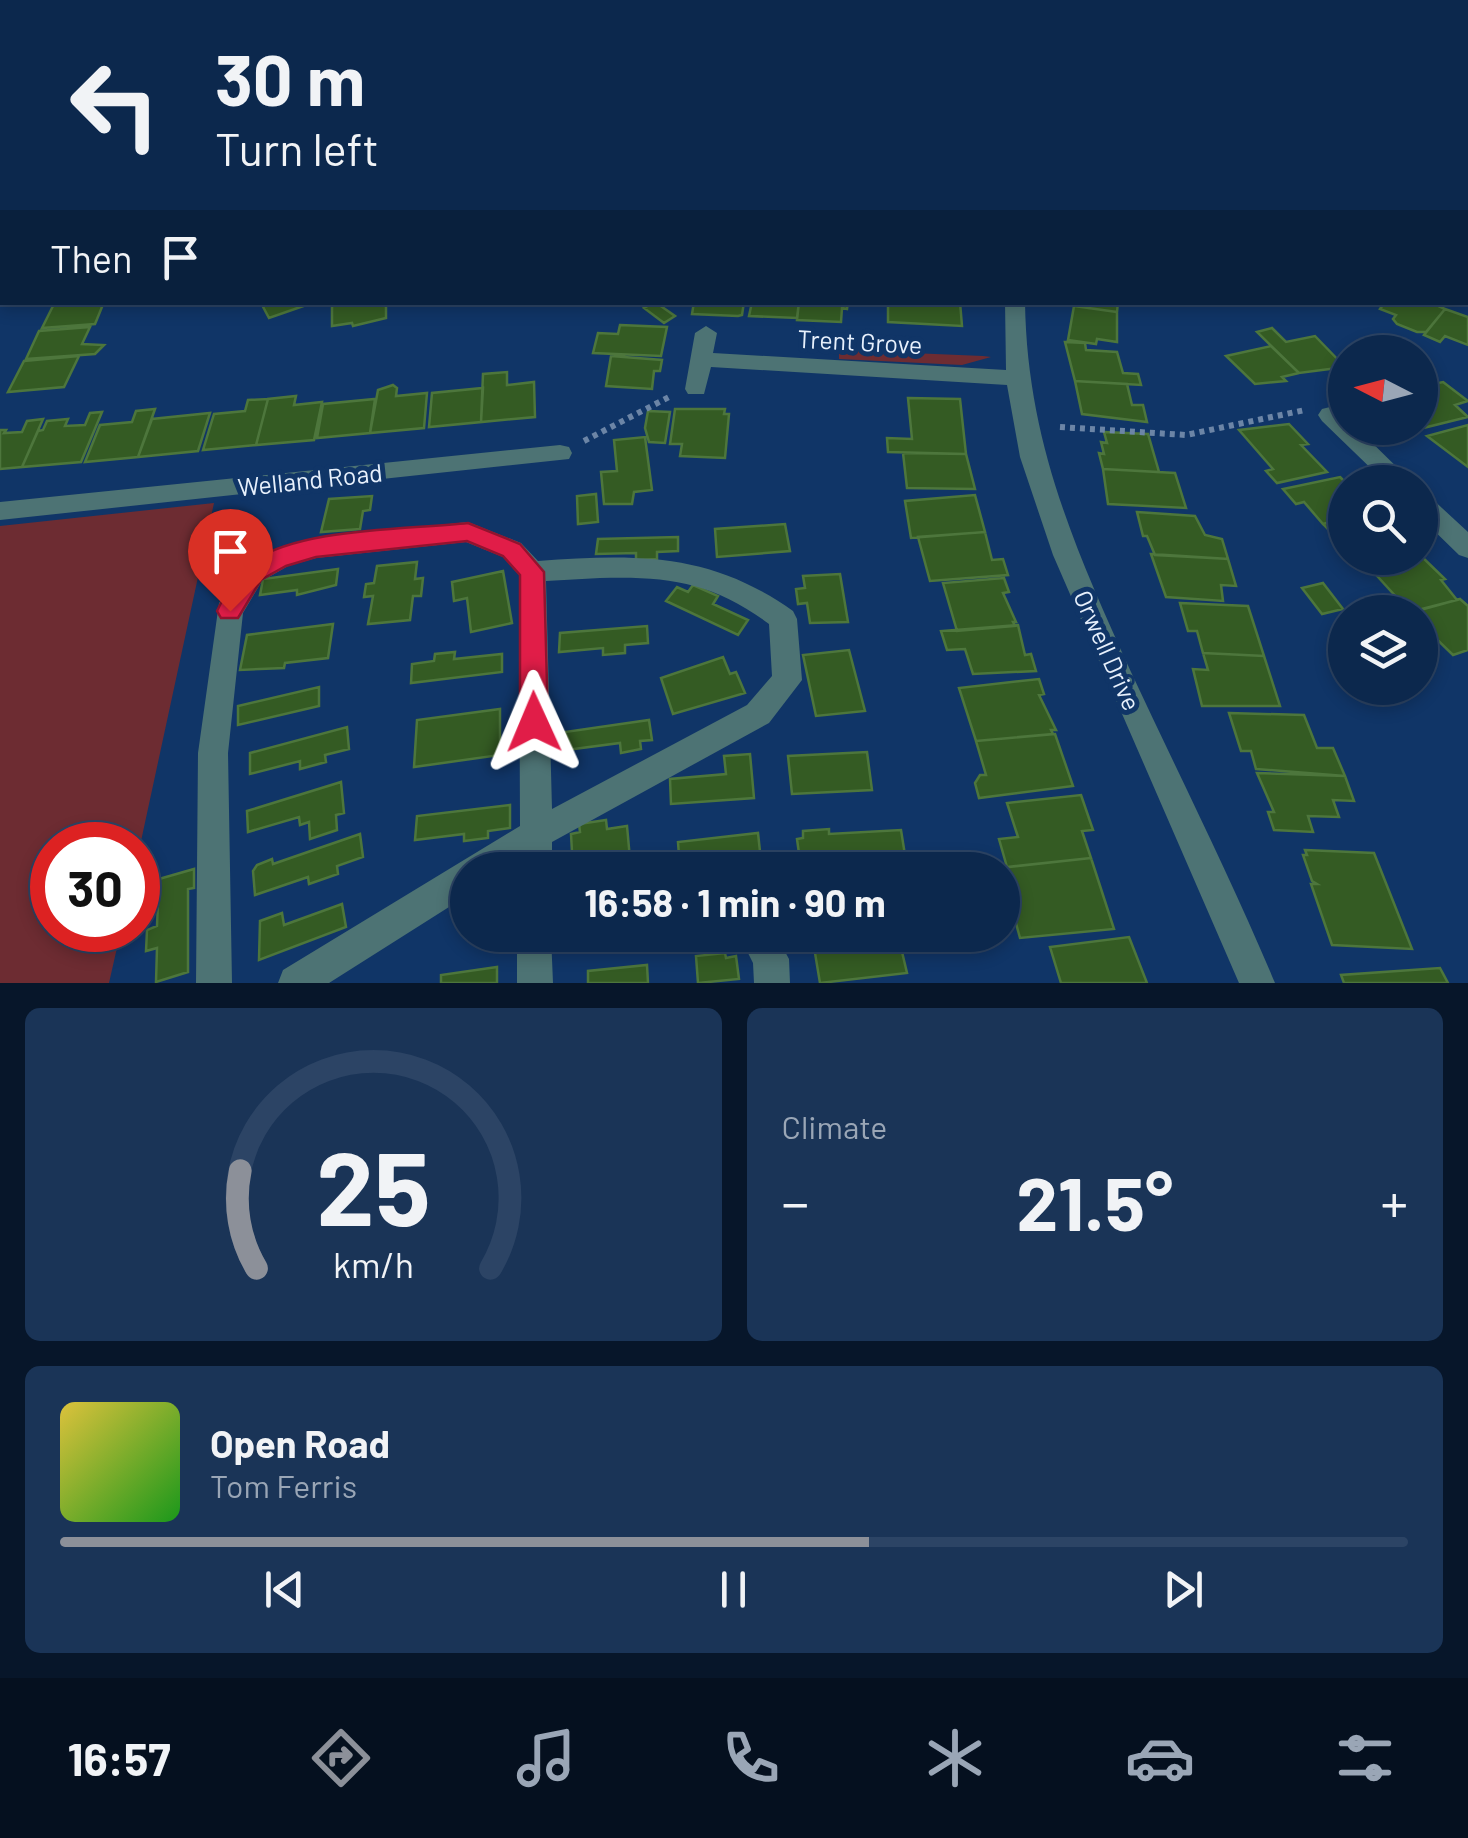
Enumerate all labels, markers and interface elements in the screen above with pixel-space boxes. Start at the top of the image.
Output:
text: 30 m [215,36,365,120]
icon: left [50,40,180,170]
text: Turn left [215,121,379,175]
icon: arrive [153,230,208,285]
text: Then [50,235,133,281]
street label: Trent Grove [797,323,923,359]
north arrow [1328,335,1438,445]
map controls [1328,335,1438,705]
street label: Welland Road [236,456,384,502]
button: search [1328,465,1438,575]
pin [188,509,273,612]
icon: arrive [203,524,258,579]
street label: Orwell Drive [1068,585,1148,715]
button: layers [1328,595,1438,705]
position arrow [482,670,586,774]
speed limit sign: 30 [30,822,160,952]
text: 16:58 · 1 min · 90 m [584,879,886,925]
text: Climate [782,1107,887,1145]
text: 25 [316,1122,430,1247]
text: 21.5° [1016,1156,1173,1246]
text: − [782,1168,809,1234]
text: + [1380,1168,1408,1234]
text: km/h [333,1242,414,1285]
text: Open Road [210,1420,390,1466]
text: Tom Ferris [210,1466,357,1504]
icon: previous [257,1562,312,1617]
icon: pause [706,1562,761,1617]
icon: next [1156,1562,1211,1617]
icon: directions [306,1723,376,1793]
icon: music [511,1723,581,1793]
icon: phone [716,1723,786,1793]
icon: climate [920,1723,990,1793]
icon: car [1125,1723,1195,1793]
icon: filters [1330,1723,1400,1793]
text: 16:57 [67,1731,171,1785]

